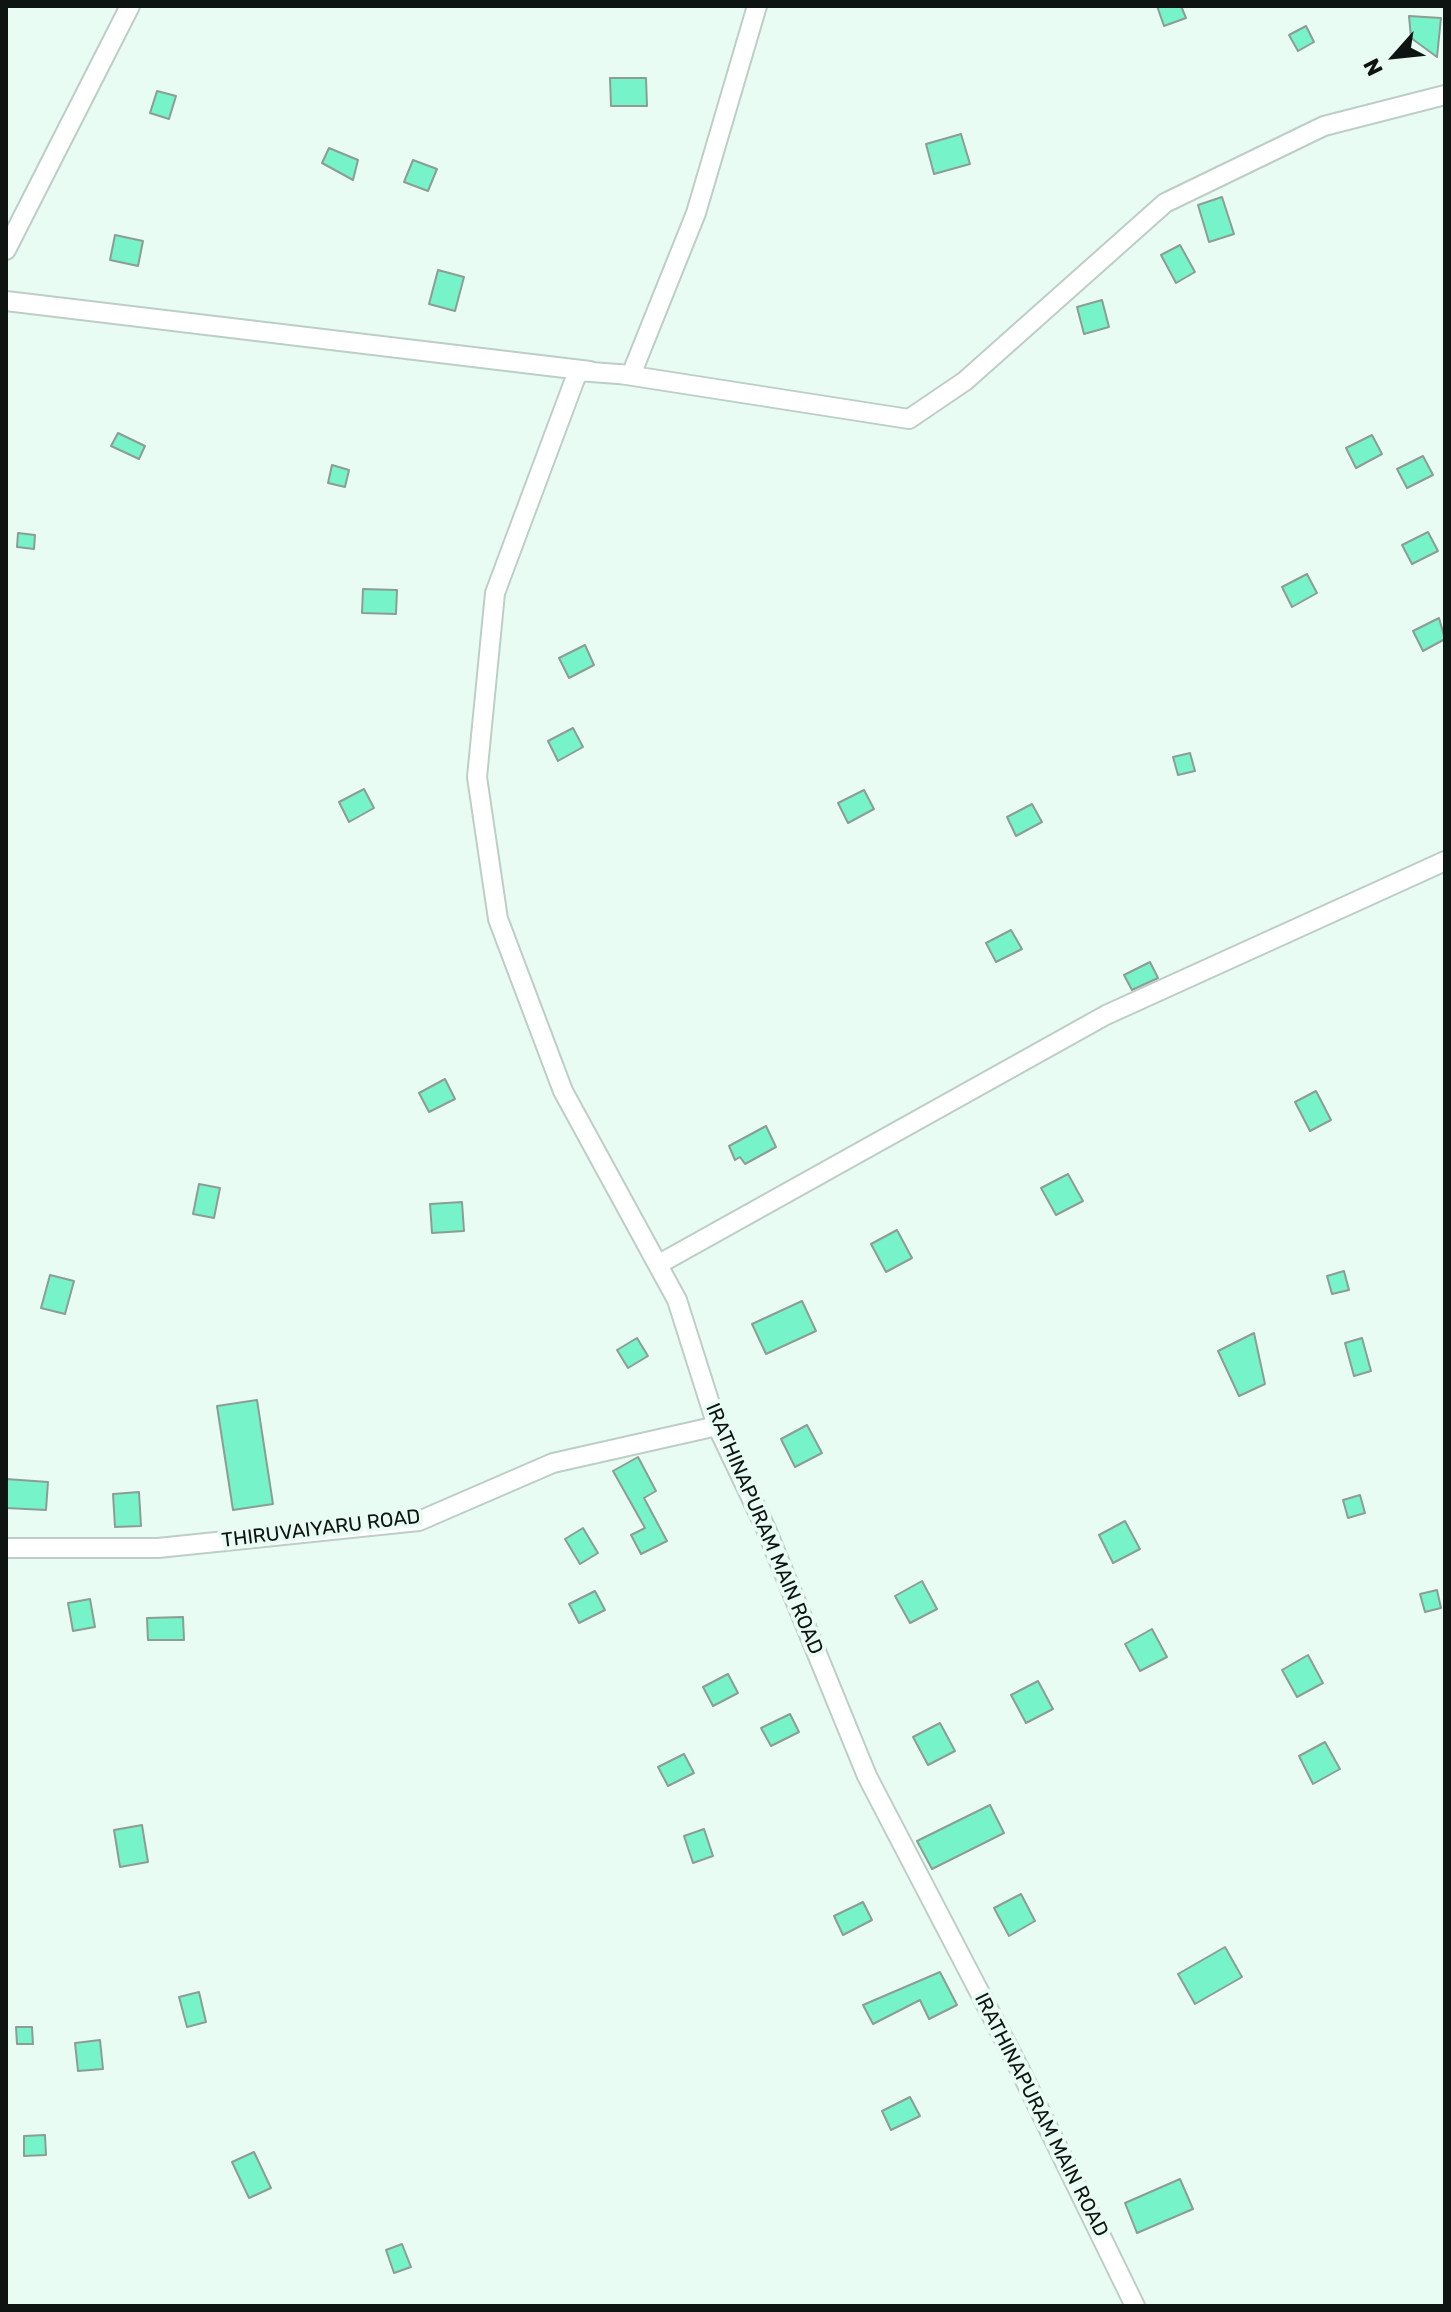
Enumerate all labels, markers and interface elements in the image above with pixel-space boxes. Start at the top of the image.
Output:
north arrow [1355,16,1435,96]
text: N [1358,54,1389,80]
street label: IRATHINAPURAM MAIN ROAD [700,1400,828,1658]
street label: THIRUVAIYARU ROAD [220,1505,422,1553]
street label: IRATHINAPURAM MAIN ROAD [969,1989,1113,2241]

